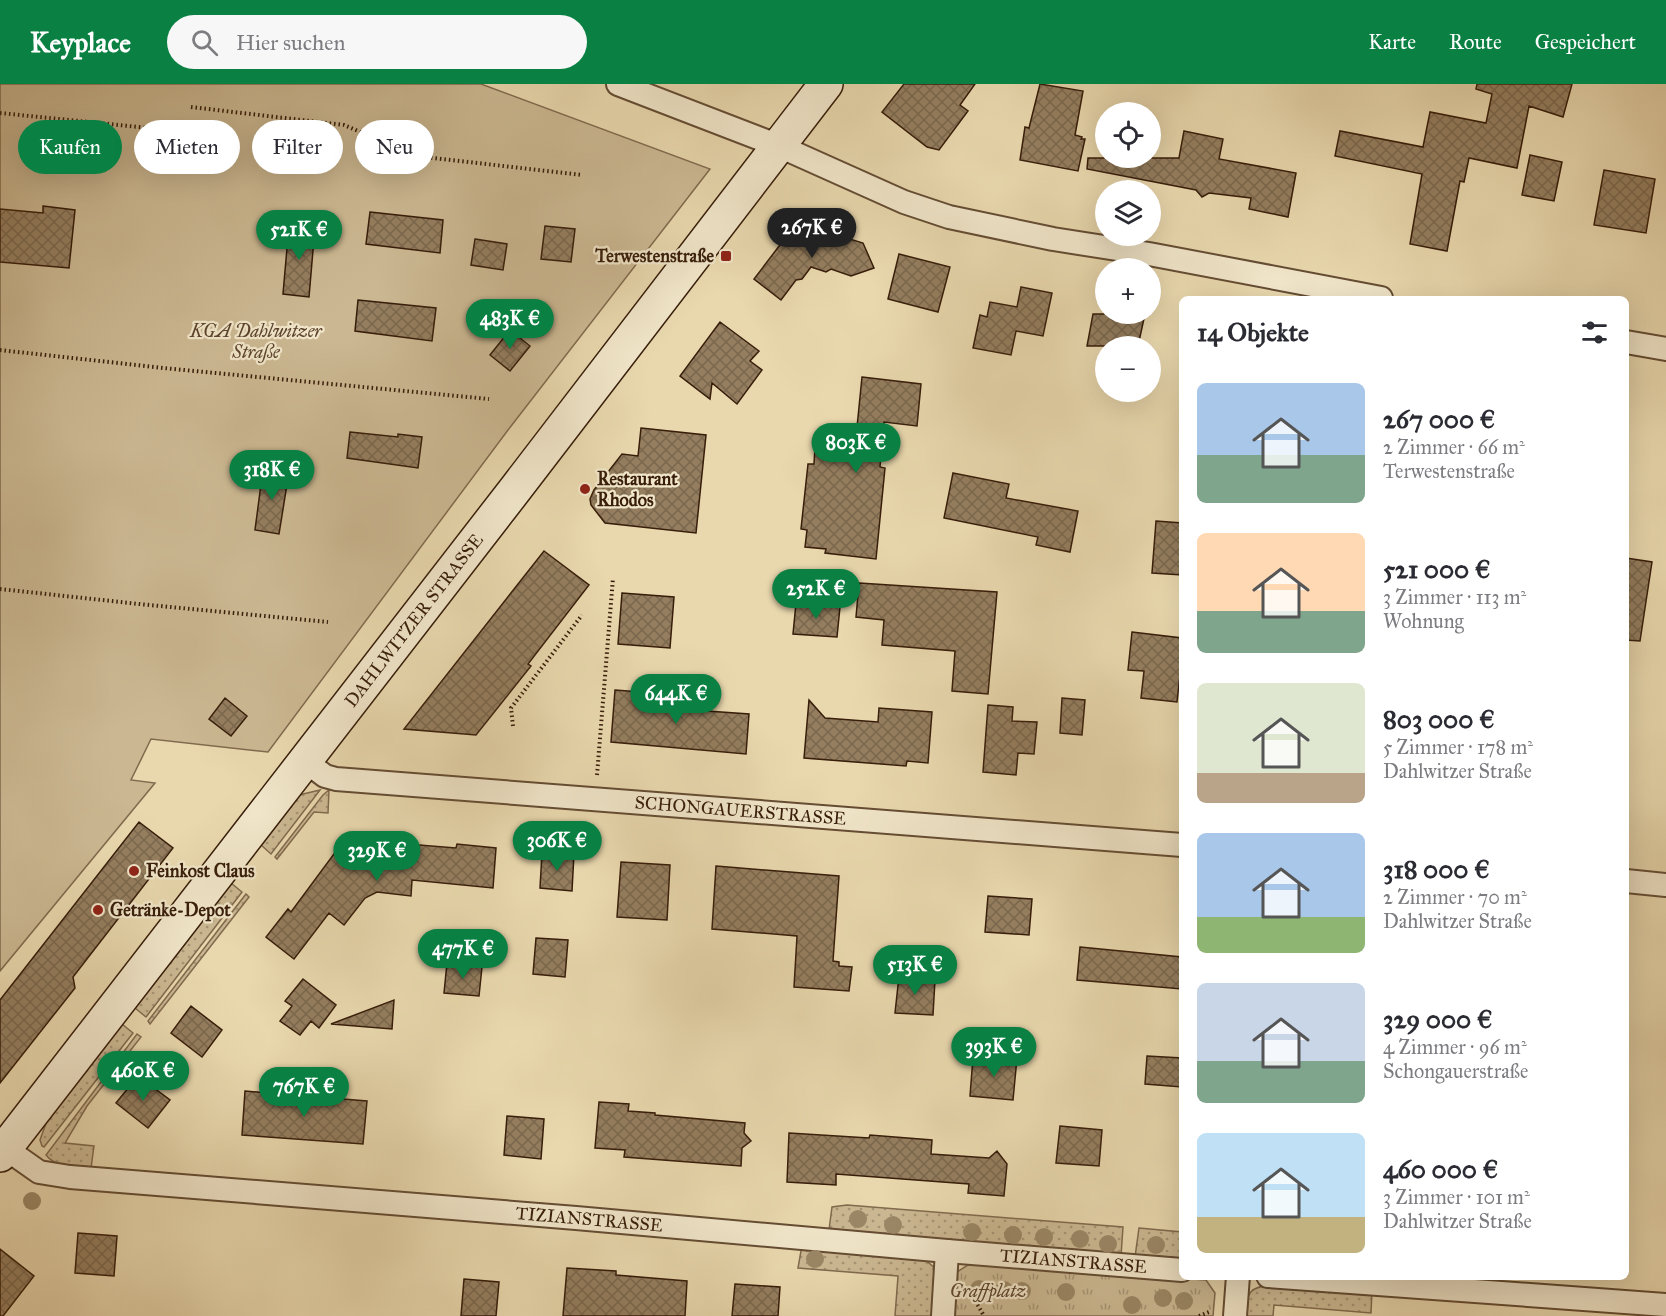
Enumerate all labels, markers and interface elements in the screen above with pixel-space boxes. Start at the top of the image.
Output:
search box [167,15,587,69]
text: Keyplace [30,25,131,60]
icon: search [188,26,221,59]
text: Hier suchen [236,29,345,56]
text: Karte [1368,29,1416,55]
text: Route [1449,29,1502,55]
text: Gespeichert [1535,29,1636,55]
map controls [1095,102,1161,402]
button: locate [1095,102,1161,168]
chip: Kaufen [18,120,122,174]
chip: Mieten [134,120,240,174]
chip: Filter [252,120,343,174]
chip: Neu [355,120,434,174]
button: layers [1095,180,1161,246]
pin: 267K € [763,208,861,259]
pin: 521K € [250,210,348,261]
text: 267K € [781,215,843,239]
text: 521K € [270,217,328,241]
place label: Terwestenstraße [594,245,714,267]
marker: Terwestenstraße [719,249,733,263]
button: + [1095,258,1161,324]
pin: 483K € [461,299,559,350]
text: 483K € [480,306,540,330]
text: 14 Objekte [1197,316,1309,348]
icon: filters [1578,316,1611,349]
park label: KGA Dahlwitzer Straße [189,320,323,363]
button: − [1095,336,1161,402]
text: 267 000 € [1383,403,1495,435]
icon: home [1245,407,1317,479]
pin: 803K € [807,423,905,474]
text: 803K € [826,430,886,454]
text: 2 Zimmer · 66 m² [1383,435,1525,459]
pin: 318K € [223,450,321,501]
text: 318K € [243,457,301,481]
text: Terwestenstraße [1383,459,1515,483]
place label: Restaurant Rhodos [597,468,678,511]
marker: Restaurant Rhodos [578,482,592,496]
street label: DAHLWITZER STRASSE [340,529,488,712]
text: 521 000 € [1383,553,1491,585]
icon: home [1245,557,1317,629]
pin: 252K € [767,569,865,620]
text: 252K € [786,576,846,600]
text: 3 Zimmer · 113 m² [1383,585,1526,609]
text: Wohnung [1383,609,1464,633]
pin: 644K € [627,674,725,725]
text: 644K € [644,681,708,705]
text: 803 000 € [1383,703,1495,735]
icon: home [1245,707,1317,779]
text: 5 Zimmer · 178 m² [1383,735,1533,759]
text: Dahlwitzer Straße [1383,759,1532,783]
street label: SCHONGAUERSTRASSE [634,791,847,830]
pin: 306K € [508,821,606,872]
text: 306K € [527,828,587,852]
pin: 329K € [328,831,426,882]
text: 329K € [347,838,407,862]
text: 318 000 € [1383,853,1490,885]
icon: home [1245,857,1317,929]
place label: Feinkost Claus [146,860,255,882]
marker: Feinkost Claus [127,864,141,878]
text: 2 Zimmer · 70 m² [1383,885,1527,909]
place label: Getränke-Depot [110,899,231,922]
marker: Getränke-Depot [91,903,105,917]
text: Dahlwitzer Straße [1383,909,1532,933]
pin: 477K € [414,929,512,980]
text: 477K € [432,936,494,960]
pin: 513K € [866,945,964,996]
text: 513K € [887,952,943,976]
text: 329 000 € [1383,1003,1493,1035]
icon: home [1245,1007,1317,1079]
pin: 393K € [945,1027,1043,1078]
text: 393K € [965,1034,1023,1058]
text: 4 Zimmer · 96 m² [1383,1035,1527,1059]
pin: 460K € [94,1051,192,1102]
text: 460K € [111,1058,175,1082]
text: Schongauerstraße [1383,1059,1528,1083]
pin: 767K € [255,1067,353,1118]
text: 767K € [273,1074,335,1098]
text: 460 000 € [1383,1153,1498,1185]
icon: home [1245,1157,1317,1229]
text: 3 Zimmer · 101 m² [1383,1185,1530,1209]
street label: TIZIANSTRASSE [515,1202,664,1237]
text: Dahlwitzer Straße [1383,1209,1532,1233]
street label: TIZIANSTRASSE [999,1244,1148,1278]
park label: Graffplatz [950,1280,1026,1303]

